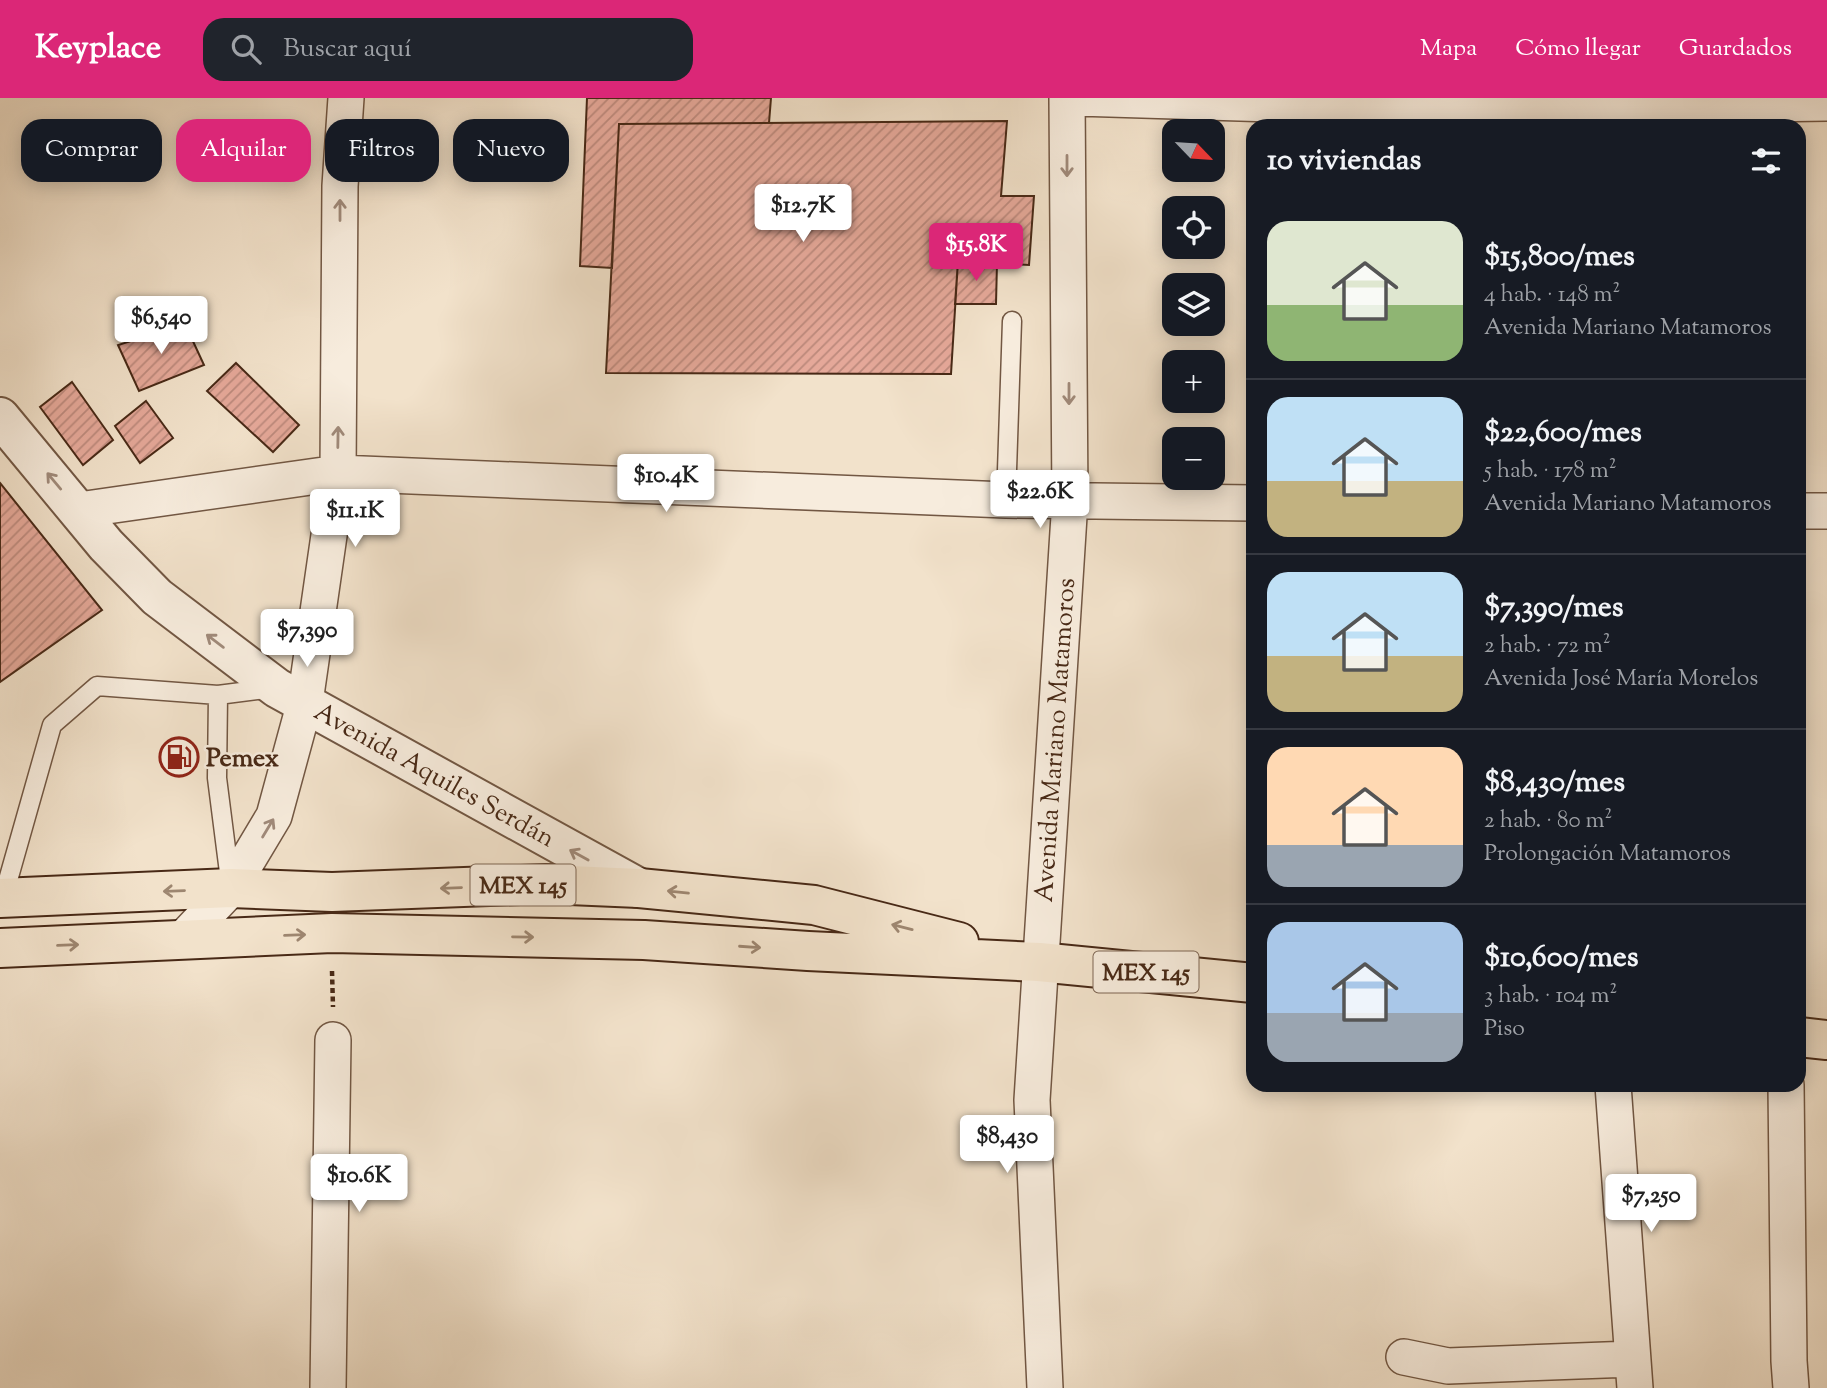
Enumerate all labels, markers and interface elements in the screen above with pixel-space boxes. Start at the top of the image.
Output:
search box [203,18,693,81]
text: Keyplace [35,25,161,73]
icon: search [227,30,265,68]
text: Buscar aquí [283,31,412,68]
text: Mapa [1420,32,1477,66]
text: Cómo llegar [1515,32,1641,66]
text: Guardados [1679,32,1792,66]
chip: Comprar [21,119,162,182]
chip: Alquilar [176,119,311,182]
chip: Filtros [325,119,439,182]
chip: Nuevo [453,119,569,182]
north arrow [1162,119,1225,182]
map controls [1162,119,1225,490]
text: 10 viviendas [1267,140,1421,183]
icon: filters [1747,142,1785,180]
one-way arrow [1060,154,1074,177]
pin: $12.7K [746,184,860,244]
text: $12.7K [771,190,835,223]
button: locate [1162,196,1225,259]
one-way arrow [333,198,347,221]
pin: $15.8K [919,223,1033,283]
text: $15.8K [945,229,1007,262]
text: $15,800/mes [1484,236,1635,279]
icon: home [1323,249,1407,333]
button: layers [1162,273,1225,336]
text: 4 hab. · 148 m² [1484,279,1620,312]
pin: $6,540 [104,296,218,356]
text: $6,540 [131,302,191,335]
text: Avenida Mariano Matamoros [1484,312,1772,345]
button: + [1162,350,1225,413]
one-way arrow [1062,382,1076,405]
text: $22,600/mes [1484,412,1642,455]
icon: home [1323,425,1407,509]
one-way arrow [332,426,345,449]
button: − [1162,427,1225,490]
pin: $10.4K [609,454,723,514]
text: 5 hab. · 178 m² [1484,455,1617,488]
text: $10.4K [633,460,699,493]
pin: $22.6K [983,470,1097,530]
one-way arrow [46,472,62,490]
text: $22.6K [1006,476,1074,509]
text: Avenida Mariano Matamoros [1484,488,1772,521]
pin: $11.1K [298,490,412,549]
text: $11.1K [326,495,384,528]
street label: Avenida Mariano Matamoros [1027,577,1086,904]
text: $7,390/mes [1484,587,1624,630]
icon: home [1323,600,1407,684]
pin: $7,390 [250,610,364,669]
text: $7,390 [277,615,337,648]
text: 2 hab. · 72 m² [1484,630,1611,663]
one-way arrow [206,633,224,648]
text: Avenida José María Morelos [1484,663,1758,696]
street label: Avenida Aquiles Serdán [307,694,561,858]
fuel station icon: Pemex [158,736,200,778]
place label: Pemex [206,741,279,778]
text: $8,430/mes [1484,762,1625,805]
icon: home [1323,775,1407,859]
text: 2 hab. · 80 m² [1484,805,1612,838]
one-way arrow [261,818,275,838]
text: Prolongación Matamoros [1484,838,1731,871]
one-way arrow [569,848,590,861]
road number: MEX 145 [470,864,576,906]
one-way arrow [439,881,462,894]
one-way arrow [163,884,186,897]
one-way arrow [667,885,690,898]
one-way arrow [891,920,914,933]
one-way arrow [284,928,307,941]
one-way arrow [511,931,534,944]
text: $10,600/mes [1484,937,1639,980]
one-way arrow [56,938,79,951]
one-way arrow [738,941,761,954]
icon: home [1323,950,1407,1034]
road number: MEX 145 [1094,952,1198,992]
text: 3 hab. · 104 m² [1484,980,1617,1013]
text: Piso [1484,1013,1525,1046]
pin: $8,430 [950,1116,1064,1175]
text: $8,430 [976,1121,1038,1154]
pin: $10.6K [302,1154,416,1214]
text: $10.6K [327,1160,391,1193]
pin: $7,250 [1594,1174,1708,1234]
text: $7,250 [1621,1180,1681,1213]

